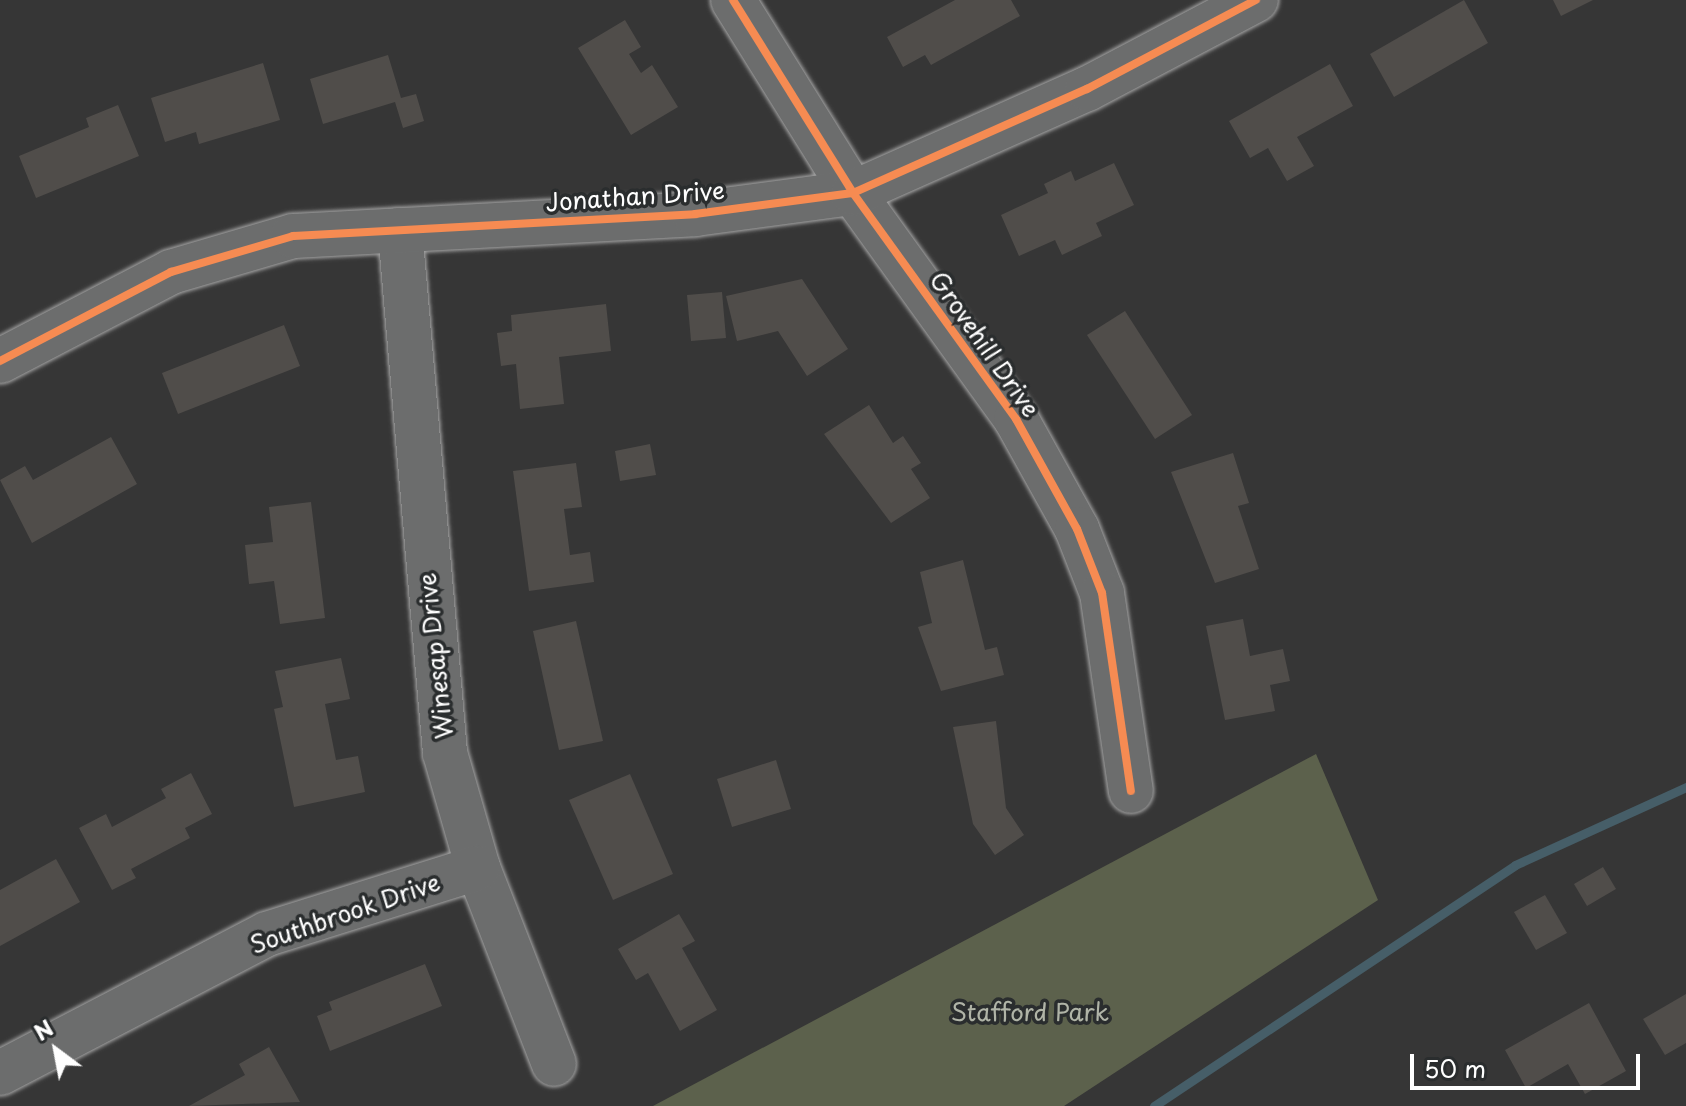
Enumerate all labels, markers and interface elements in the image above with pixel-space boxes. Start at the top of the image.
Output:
street label: Jonathan Drive [545,175,725,217]
street label: Grovehill Drive [924,266,1046,422]
street label: Winesap Drive [412,571,458,741]
street label: Southbrook Drive [245,867,445,959]
park label: Stafford Park [951,998,1109,1026]
north arrow [16,1010,96,1090]
text: N [27,1011,59,1048]
scale bar [1414,1038,1644,1088]
text: 50 m [1424,1050,1486,1086]

